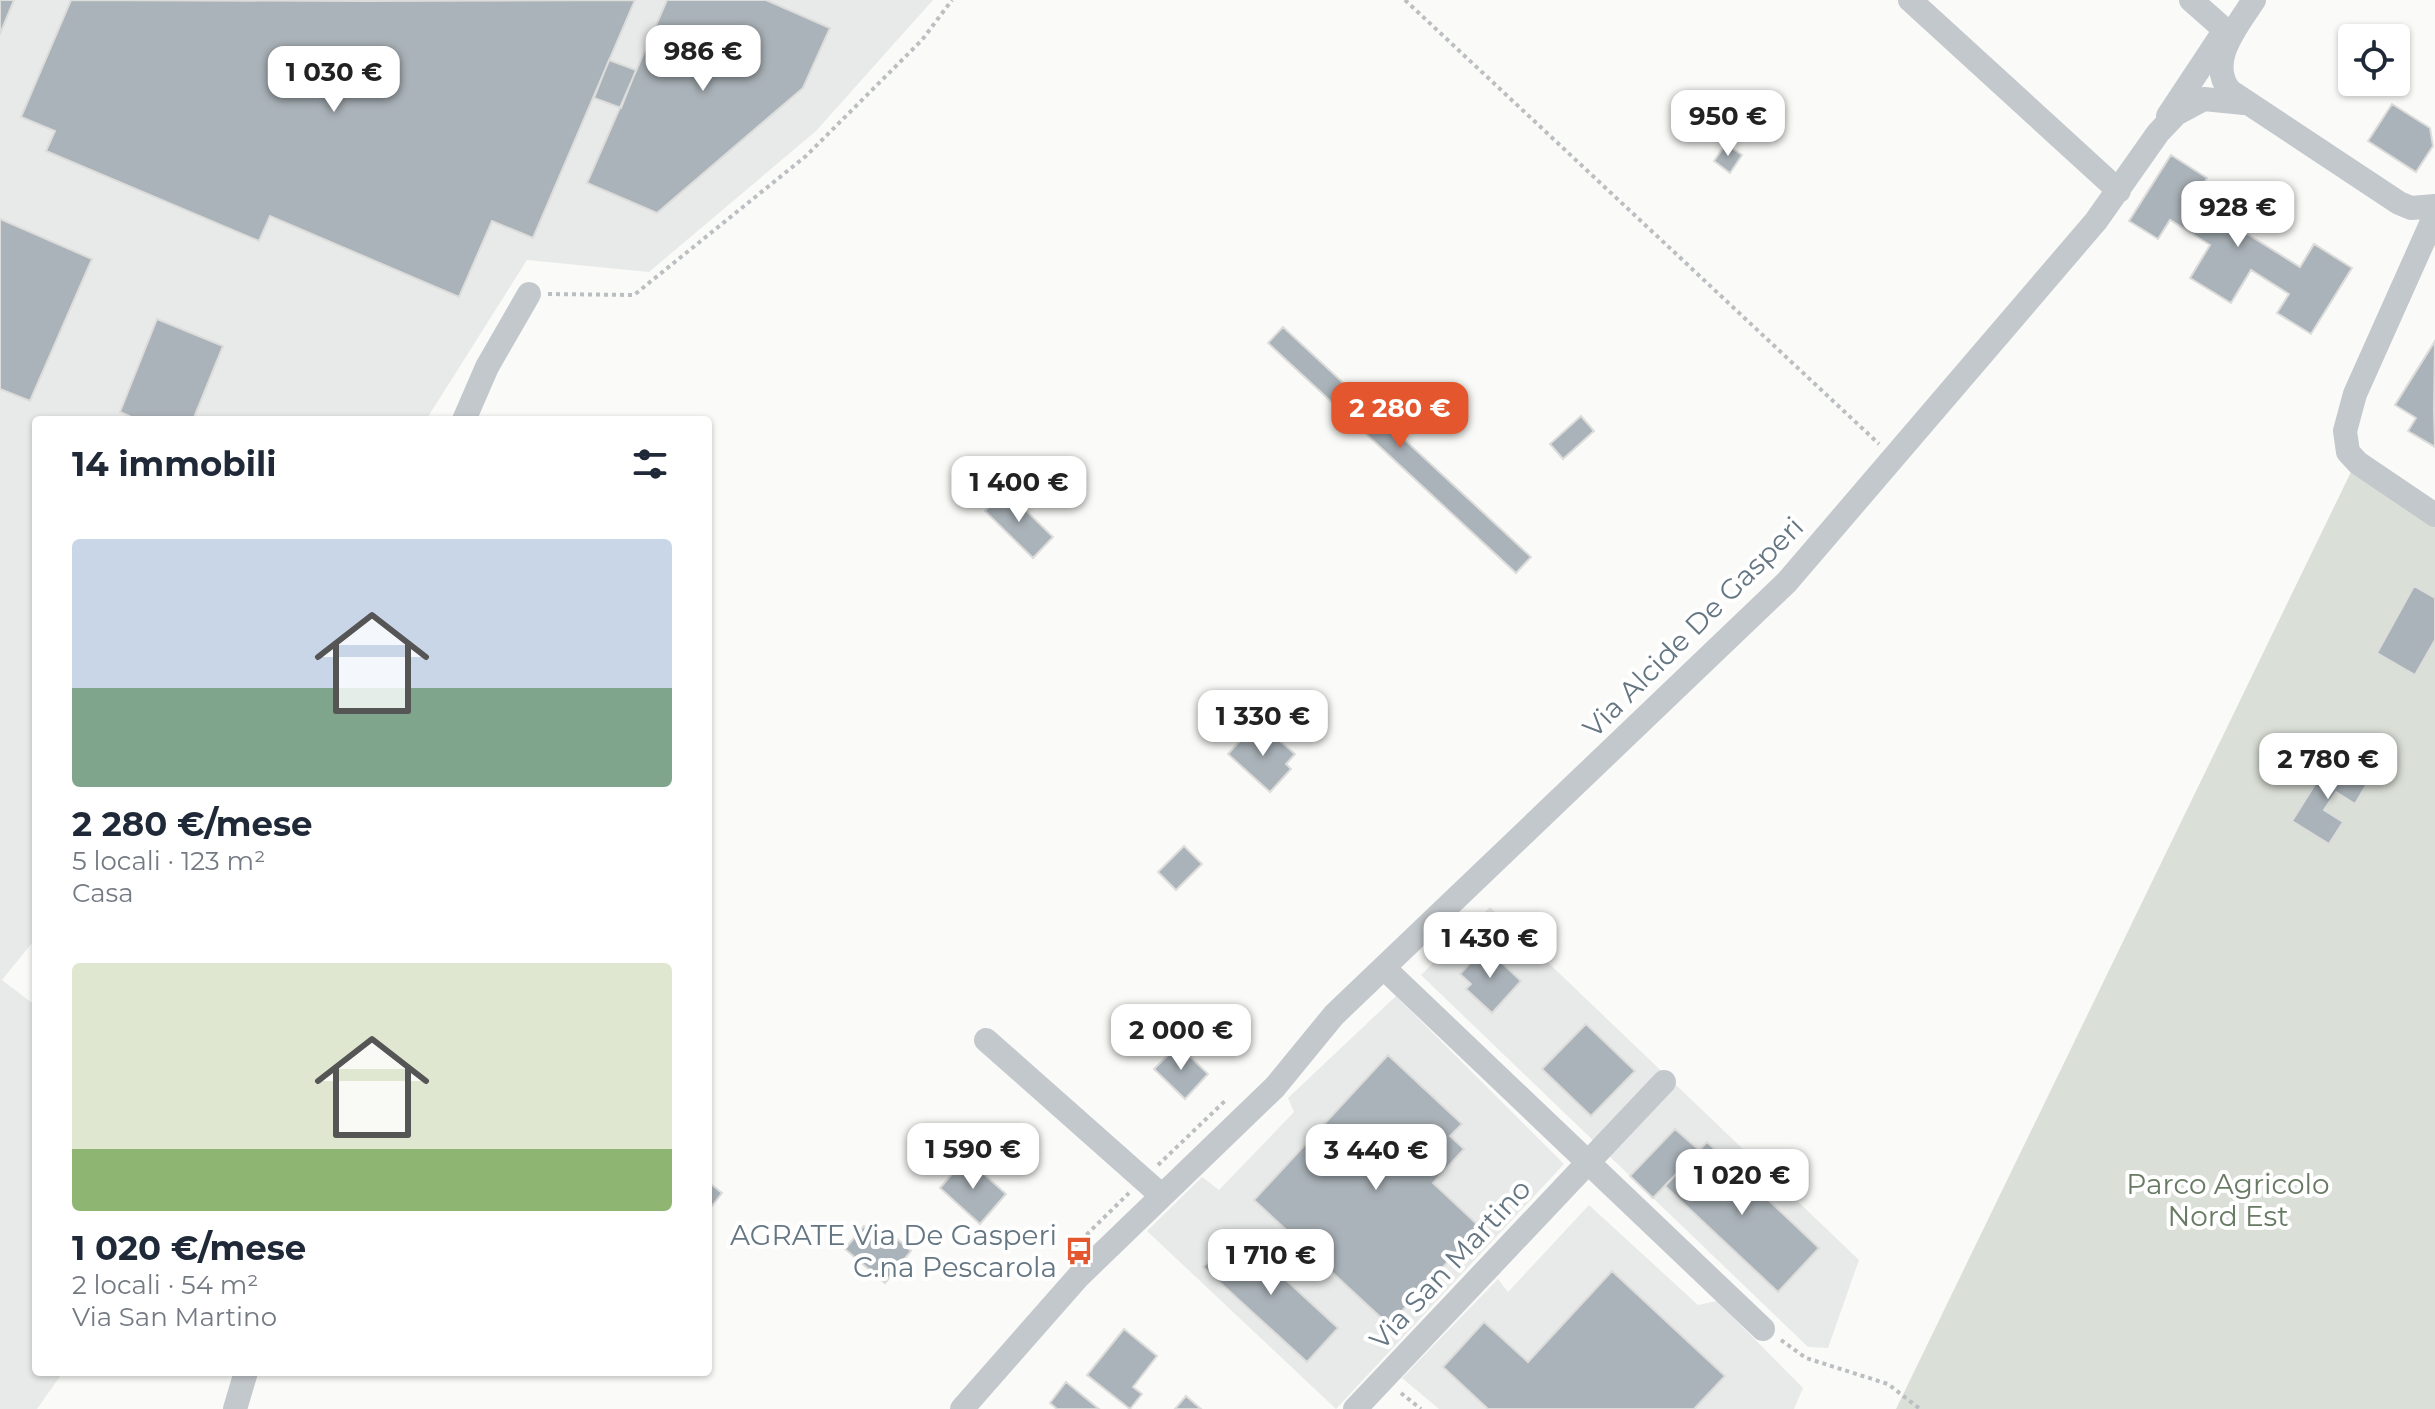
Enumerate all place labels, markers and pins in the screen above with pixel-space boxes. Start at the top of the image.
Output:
pin: 986 € [647,25,759,93]
pin: 1 030 € [260,46,408,114]
pin: 950 € [1672,90,1784,158]
pin: 928 € [2182,181,2294,249]
pin: 2 280 € [1326,382,1474,450]
pin: 1 400 € [945,456,1093,524]
pin: 1 330 € [1189,690,1337,758]
pin: 2 780 € [2254,733,2402,801]
pin: 1 430 € [1416,912,1564,980]
pin: 2 000 € [1107,1004,1255,1072]
pin: 1 590 € [899,1123,1047,1191]
pin: 3 440 € [1302,1124,1450,1192]
pin: 1 020 € [1668,1149,1816,1217]
place label: AGRATE Via De Gasperi C.na Pescarola [730,1218,1057,1284]
pin: 1 710 € [1197,1229,1345,1297]
bus stop icon: AGRATE Via De Gasperi C.na Pescarola [1064,1236,1094,1266]

